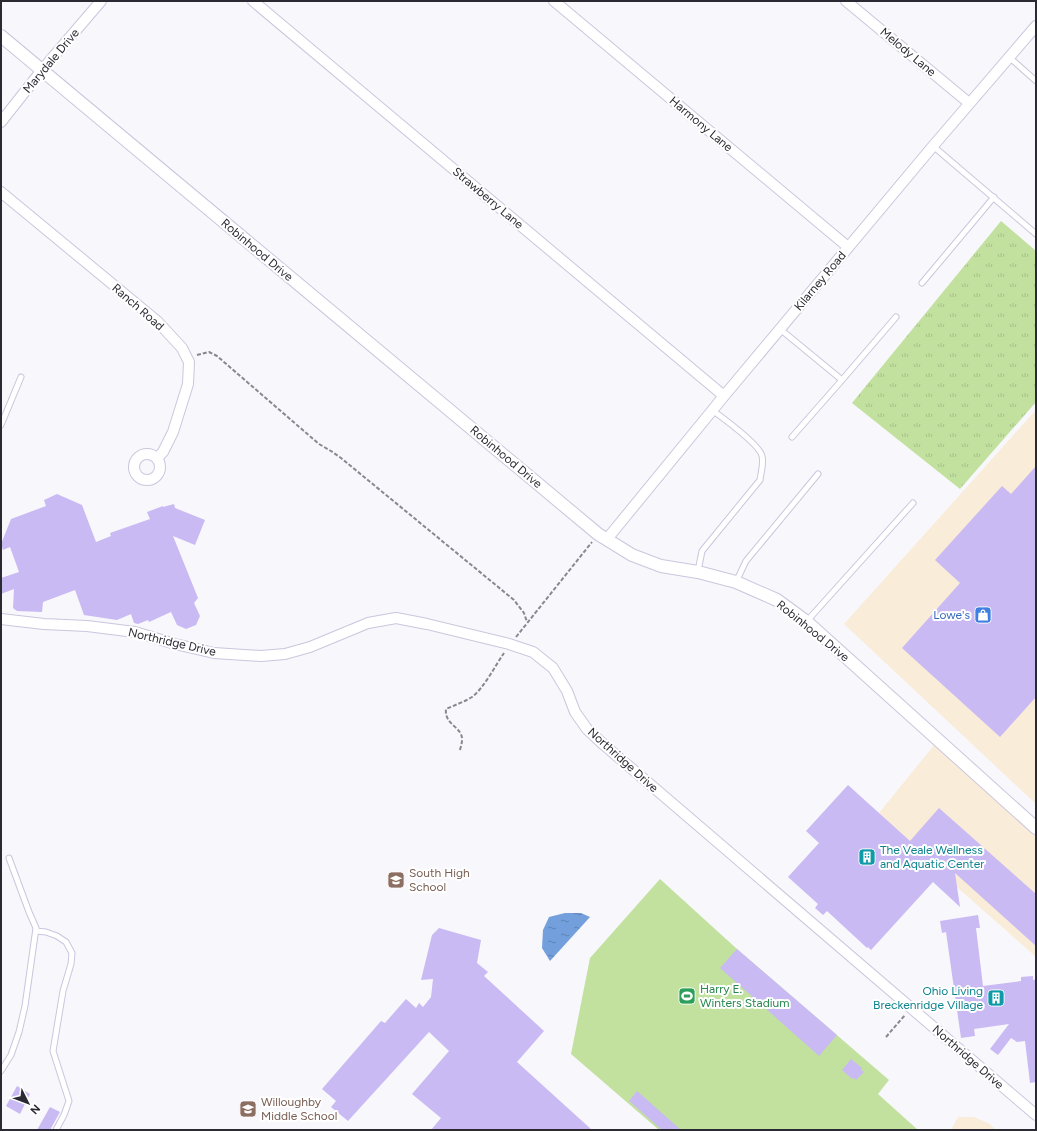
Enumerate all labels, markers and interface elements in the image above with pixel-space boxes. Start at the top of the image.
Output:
street label: Melody Lane [877,25,939,80]
street label: Marydale Drive [20,26,82,96]
street label: Harmony Lane [667,94,736,155]
street label: Strawberry Lane [450,164,527,232]
street label: Robinhood Drive [218,216,296,284]
street label: Kilarney Road [791,249,849,313]
street label: Ranch Road [109,281,167,333]
street label: Robinhood Drive [467,423,545,491]
street label: Robinhood Drive [774,597,852,665]
shop icon: Lowe's [973,605,993,625]
place label: Lowe's [933,608,970,622]
street label: Northridge Drive [127,625,218,659]
street label: Northridge Drive [585,725,661,796]
place label: The Veale Wellness and Aquatic Center [880,843,984,871]
building icon: The Veale Wellness and Aquatic Center [857,847,877,867]
place label: South High School [409,866,470,894]
school or university icon: South High School [386,870,406,890]
place label: Harry E. Winters Stadium [700,982,789,1010]
place label: Ohio Living Breckenridge Village [873,984,983,1012]
sports icon: Harry E. Winters Stadium [677,986,697,1006]
building icon: Ohio Living Breckenridge Village [986,988,1006,1008]
street label: Northridge Drive [930,1022,1007,1092]
north arrow [8,1083,48,1123]
place label: Willoughby Middle School [261,1095,337,1123]
school or university icon: Willoughby Middle School [238,1099,258,1119]
text: N [27,1102,43,1117]

